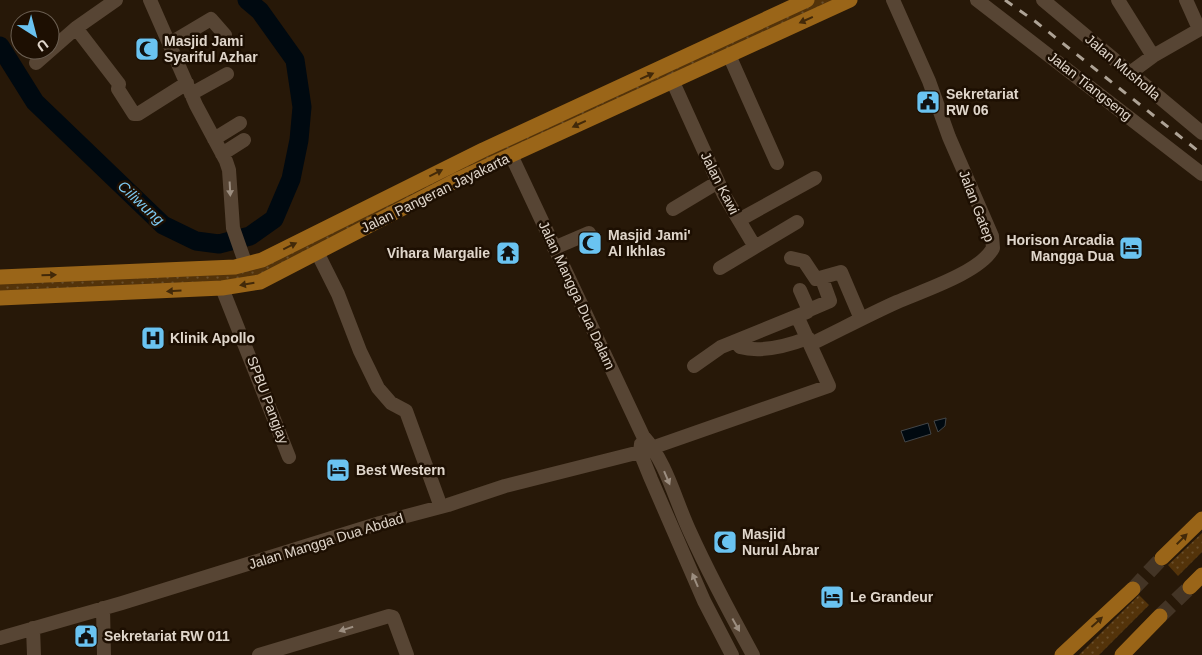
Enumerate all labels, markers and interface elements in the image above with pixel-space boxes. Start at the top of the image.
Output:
north arrow [10,10,60,60]
one-way arrow [799,16,813,24]
street label: Jalan Musholla [1082,31,1164,103]
place label: Masjid Jami Syariful Azhar [164,33,258,65]
text: U [34,36,51,55]
mosque icon: Masjid Jami Syariful Azhar [134,36,160,62]
street label: Jalan Tiangseng [1045,48,1135,124]
one-way arrow [640,72,654,80]
place label: Sekretariat RW 06 [946,86,1019,118]
public building icon: Sekretariat RW 06 [915,89,941,115]
one-way arrow [571,120,586,128]
street label: Jalan Kawi [698,149,742,217]
street label: Jalan Pangeran Jayakarta [358,150,512,236]
street label: Jalan Gatep [956,168,998,244]
one-way arrow [429,169,443,177]
water label: Ciliwung [115,177,168,229]
one-way arrow [226,181,234,197]
street label: Jalan Mangga Dua Dalam [536,218,618,372]
place label: Masjid Jami' Al Ikhlas [608,227,691,259]
mosque icon: Masjid Jami' Al Ikhlas [577,230,603,256]
place label: Horison Arcadia Mangga Dua [1006,232,1114,264]
hotel icon: Horison Arcadia Mangga Dua [1118,235,1144,261]
temple icon: Vihara Margalie [495,240,521,266]
one-way arrow [283,242,298,250]
place label: Vihara Margalie [387,245,490,261]
one-way arrow [41,270,57,278]
one-way arrow [239,280,255,288]
one-way arrow [165,287,181,295]
hospital icon: Klinik Apollo [140,325,166,351]
place label: Klinik Apollo [170,330,255,346]
street label: SPBU Pangjay [244,354,292,446]
hotel icon: Best Western [325,457,351,483]
place label: Best Western [356,462,445,478]
one-way arrow [664,471,672,485]
street label: Jalan Mangga Dua Abdad [247,510,405,572]
place label: Masjid Nurul Abrar [742,526,820,558]
mosque icon: Masjid Nurul Abrar [712,529,738,555]
one-way arrow [1176,533,1188,545]
one-way arrow [690,573,698,587]
hotel icon: Le Grandeur [819,584,845,610]
place label: Le Grandeur [850,589,934,605]
one-way arrow [1091,616,1103,628]
one-way arrow [732,617,740,632]
public building icon: Sekretariat RW 011 [73,623,99,649]
one-way arrow [339,625,354,633]
place label: Sekretariat RW 011 [104,628,230,644]

